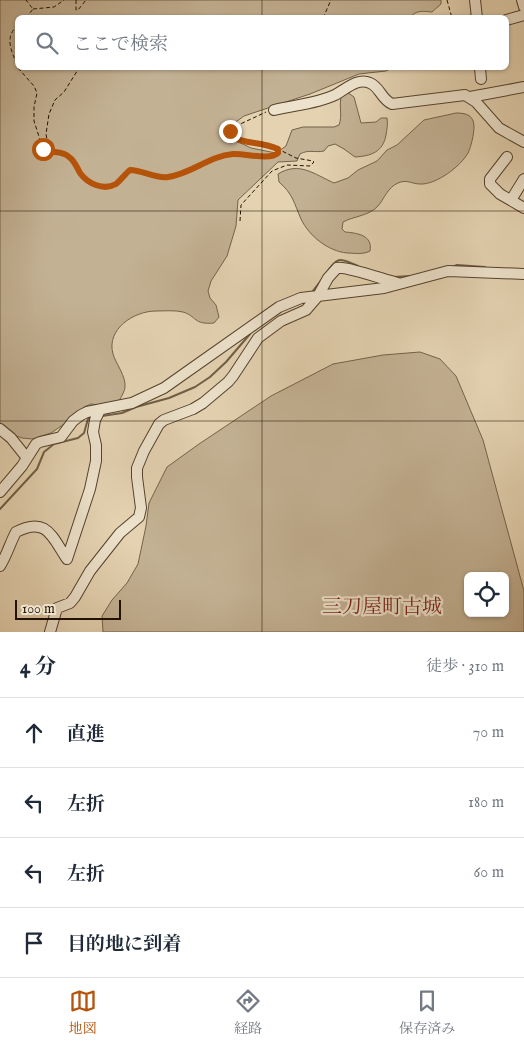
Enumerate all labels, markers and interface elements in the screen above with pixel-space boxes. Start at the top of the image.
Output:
search box [15,15,509,70]
icon: search [33,29,61,57]
text: ここで検索 [73,33,168,57]
route end [219,120,242,143]
route start [32,138,55,161]
map controls [464,572,509,617]
button: locate [464,572,509,617]
district label: 三刀屋町古城 [322,595,442,620]
scale bar [15,597,121,620]
text: 100 m [22,600,55,618]
text: 4 分 [20,654,56,681]
text: 徒歩 · 310 m [426,657,504,677]
icon: ahead [20,719,48,747]
text: 直進 [67,723,105,747]
text: 70 m [473,723,504,743]
icon: left [20,789,48,817]
text: 左折 [67,793,105,817]
text: 180 m [468,793,504,813]
icon: left [20,859,48,887]
text: 左折 [67,863,105,887]
text: 60 m [474,863,504,883]
icon: arrive [20,929,48,957]
text: 目的地に到着 [67,933,181,957]
tab: 地図 [69,987,97,1038]
tab: 経路 [234,987,262,1038]
tab: 保存済み [399,987,455,1038]

